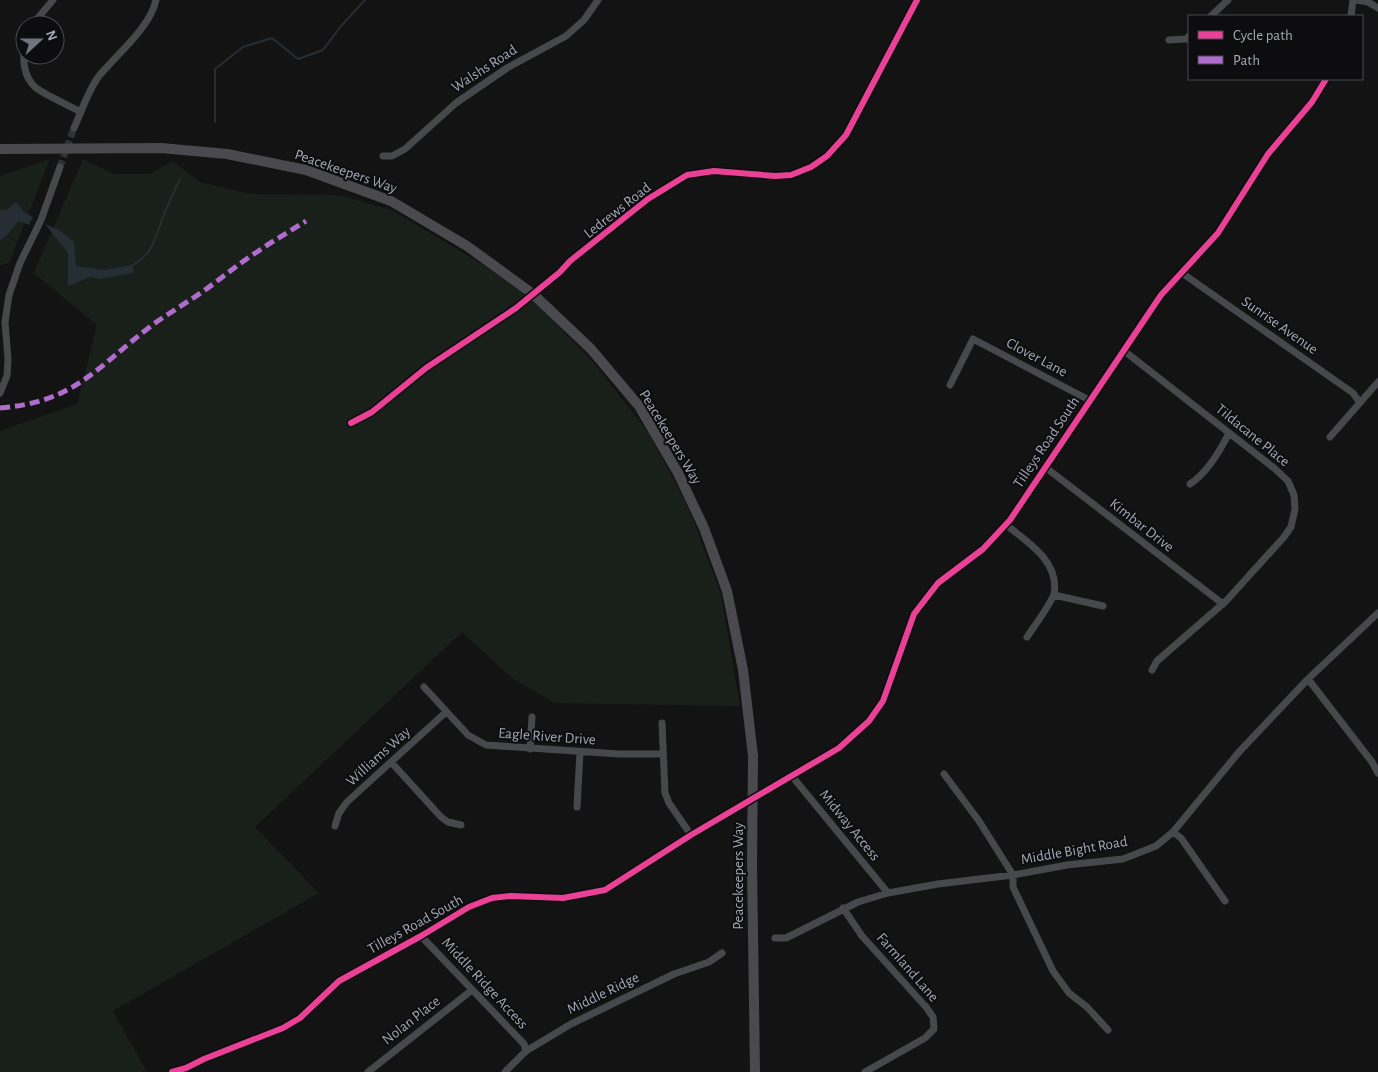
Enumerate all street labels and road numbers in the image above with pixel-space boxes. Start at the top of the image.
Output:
street label: Walshs Road [449,42,520,95]
street label: Peacekeepers Way [293,147,400,196]
street label: Ledrews Road [581,180,654,241]
street label: Sunrise Avenue [1239,294,1321,357]
street label: Clover Lane [1004,335,1070,380]
street label: Peacekeepers Way [637,387,705,488]
street label: Tilleys Road South [1010,394,1082,491]
street label: Tildacane Place [1213,401,1292,470]
street label: Kimbar Drive [1107,496,1177,555]
street label: Williams Way [343,723,414,789]
street label: Eagle River Drive [498,726,596,747]
street label: Midway Access [817,787,883,864]
street label: Peacekeepers Way [731,822,746,930]
street label: Middle Bight Road [1020,834,1129,867]
street label: Tilleys Road South [365,892,465,957]
street label: Farmland Lane [874,930,941,1005]
street label: Middle Ridge Access [439,935,531,1032]
street label: Middle Ridge [565,970,642,1017]
street label: Nolan Place [379,993,443,1048]

